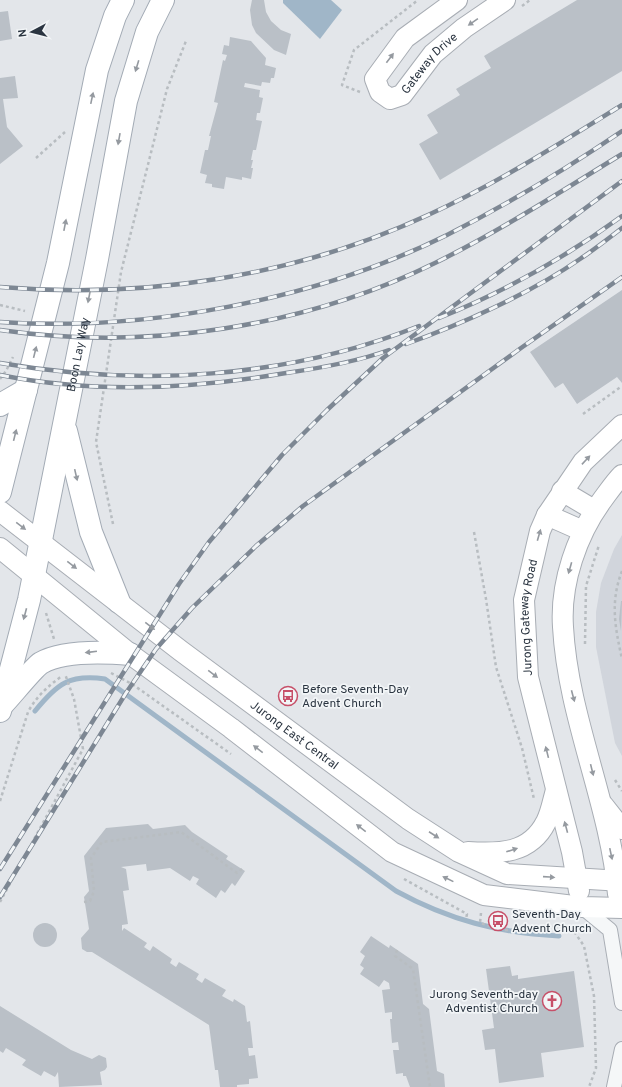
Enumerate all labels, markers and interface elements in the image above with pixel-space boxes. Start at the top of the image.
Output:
north arrow [12,12,52,52]
one-way arrow [467,18,478,26]
text: N [16,28,30,38]
street label: Gateway Drive [398,30,461,98]
one-way arrow [386,53,394,64]
one-way arrow [134,60,140,72]
one-way arrow [89,92,95,104]
one-way arrow [116,133,122,145]
one-way arrow [62,219,68,231]
one-way arrow [86,291,92,304]
street label: Boon Lay Way [64,316,94,393]
one-way arrow [33,346,39,359]
one-way arrow [12,429,18,442]
one-way arrow [581,454,590,465]
one-way arrow [73,469,79,482]
one-way arrow [15,522,26,530]
one-way arrow [536,528,542,540]
street label: Jurong Gateway Road [517,558,542,676]
one-way arrow [66,561,77,570]
one-way arrow [567,562,573,574]
one-way arrow [22,608,28,621]
one-way arrow [145,622,156,630]
one-way arrow [85,649,97,656]
one-way arrow [207,670,218,678]
place label: Before Seventh-Day Advent Church [302,682,409,712]
bus stop icon: Before Seventh-Day Advent Church [277,685,299,707]
one-way arrow [571,690,577,702]
street label: Jurong East Central [246,698,341,774]
one-way arrow [253,745,264,753]
one-way arrow [543,746,549,758]
one-way arrow [590,764,596,777]
one-way arrow [562,821,568,833]
one-way arrow [356,824,367,833]
one-way arrow [428,832,440,839]
one-way arrow [506,847,518,853]
one-way arrow [608,848,614,860]
one-way arrow [543,874,556,880]
one-way arrow [443,876,454,882]
place label: Seventh-Day Advent Church [512,907,592,937]
bus stop icon: Seventh-Day Advent Church [487,910,509,932]
place label: Jurong Seventh-day Adventist Church [429,987,538,1017]
church icon: Jurong Seventh-day Adventist Church [541,990,563,1012]

